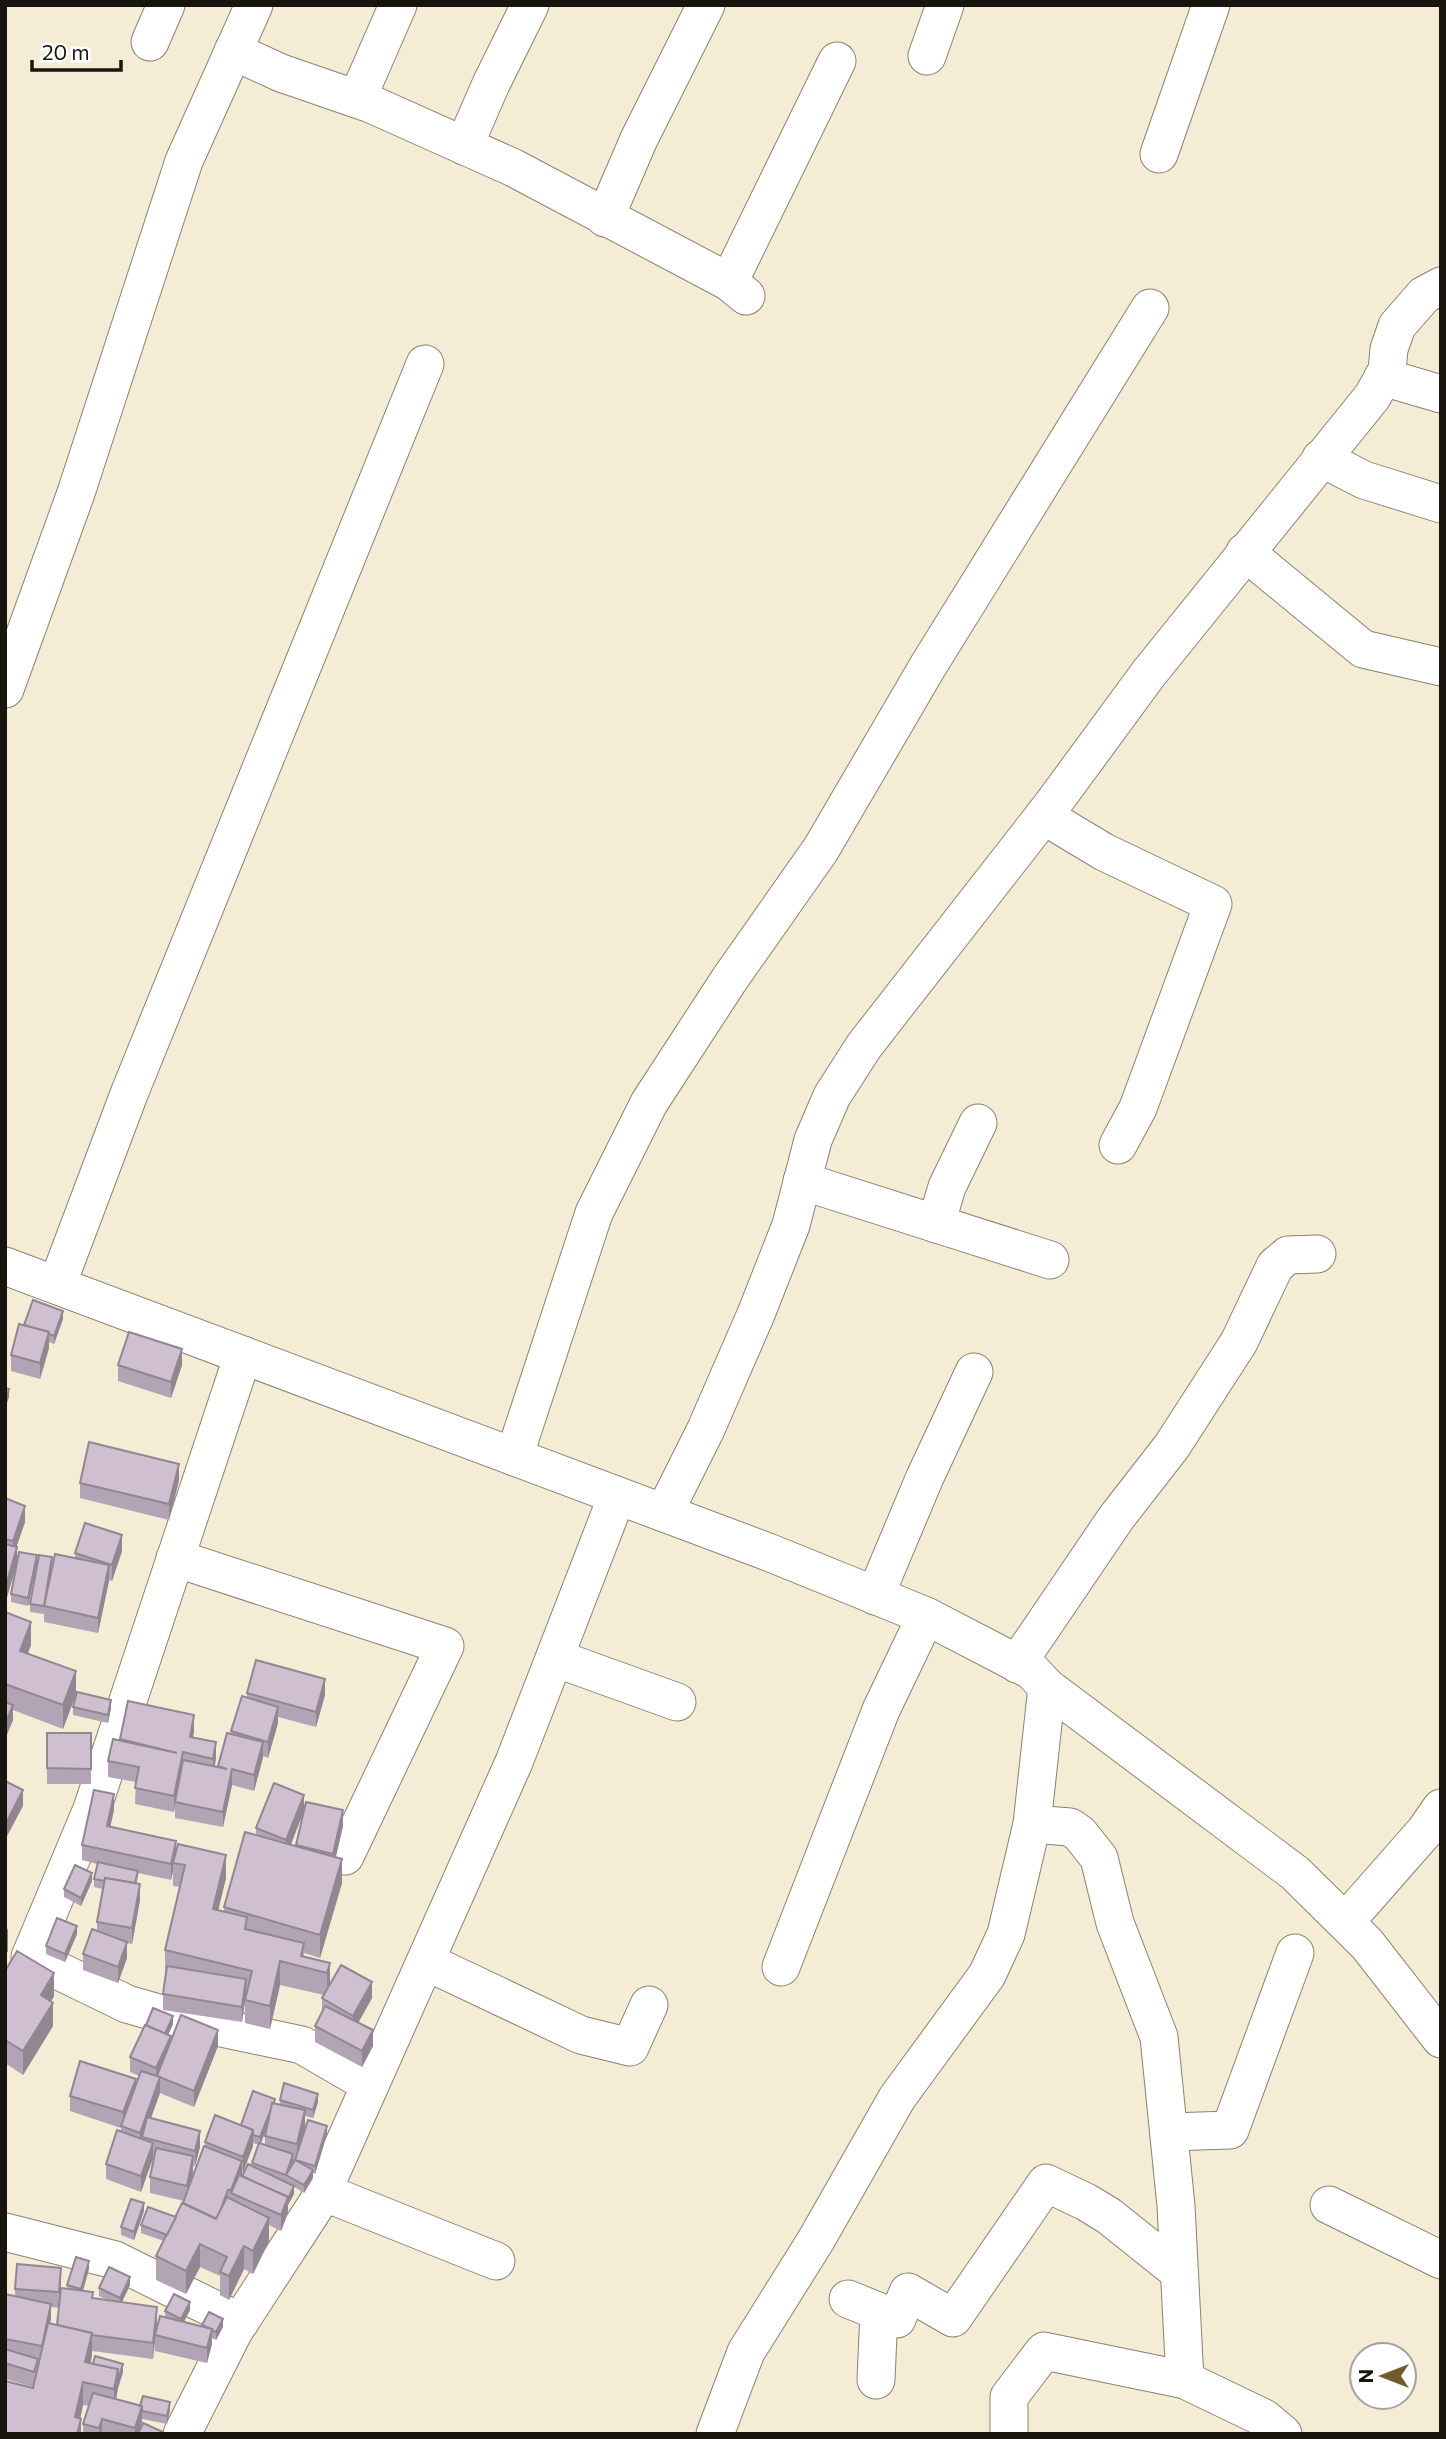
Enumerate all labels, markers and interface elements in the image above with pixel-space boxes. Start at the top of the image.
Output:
scale bar [32,28,121,72]
text: 20 m [42,39,90,64]
north arrow [1348,2341,1418,2411]
text: N [1354,2369,1377,2383]

